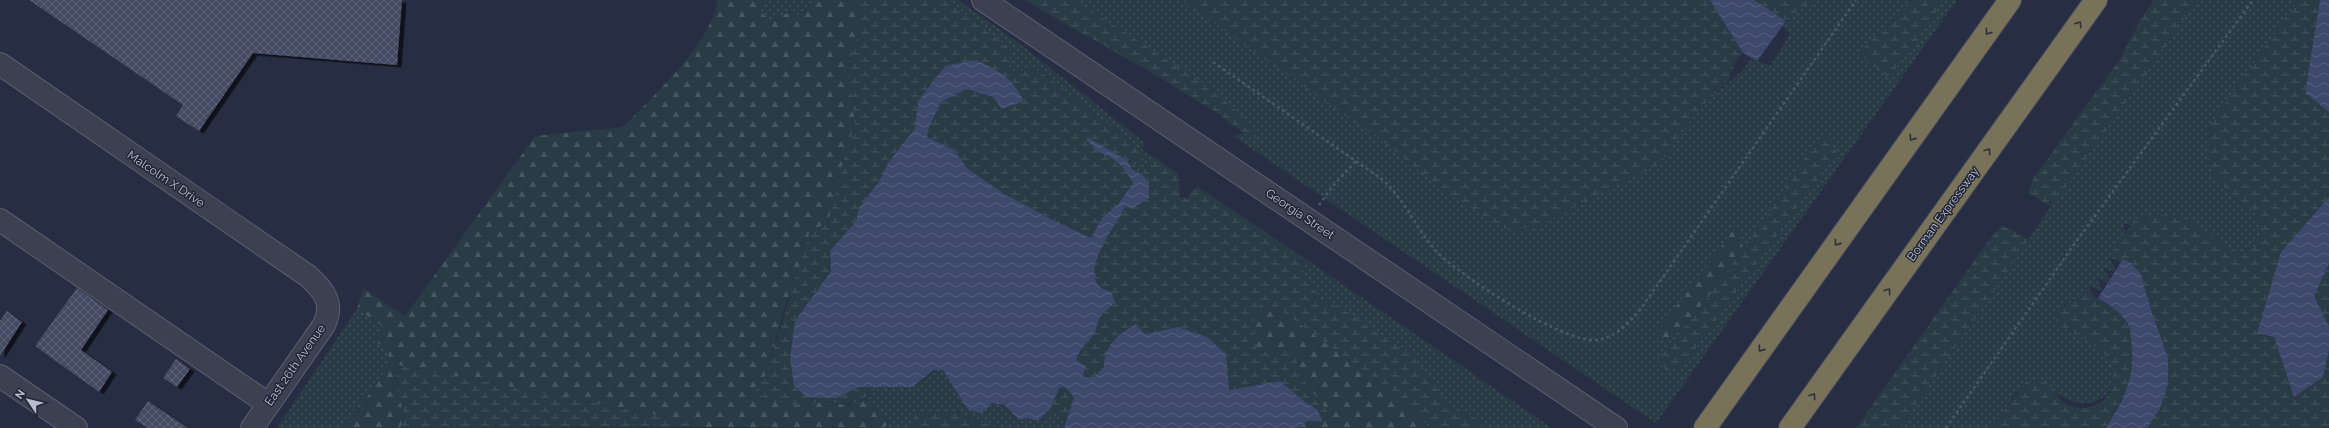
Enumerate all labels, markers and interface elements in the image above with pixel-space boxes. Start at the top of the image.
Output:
one-way arrow [2074,21,2081,28]
one-way arrow [1986,27,1993,34]
one-way arrow [1910,133,1917,140]
street label: Malcolm X Drive [125,148,207,210]
one-way arrow [1983,148,1990,155]
street label: Borman Expressway [1904,164,1982,264]
street label: Georgia Street [1263,186,1337,242]
one-way arrow [1835,239,1842,246]
one-way arrow [1883,288,1890,295]
street label: East 26th Avenue [262,322,328,408]
one-way arrow [1759,345,1766,352]
north arrow [8,380,48,420]
text: N [12,387,28,402]
one-way arrow [1808,394,1815,401]

